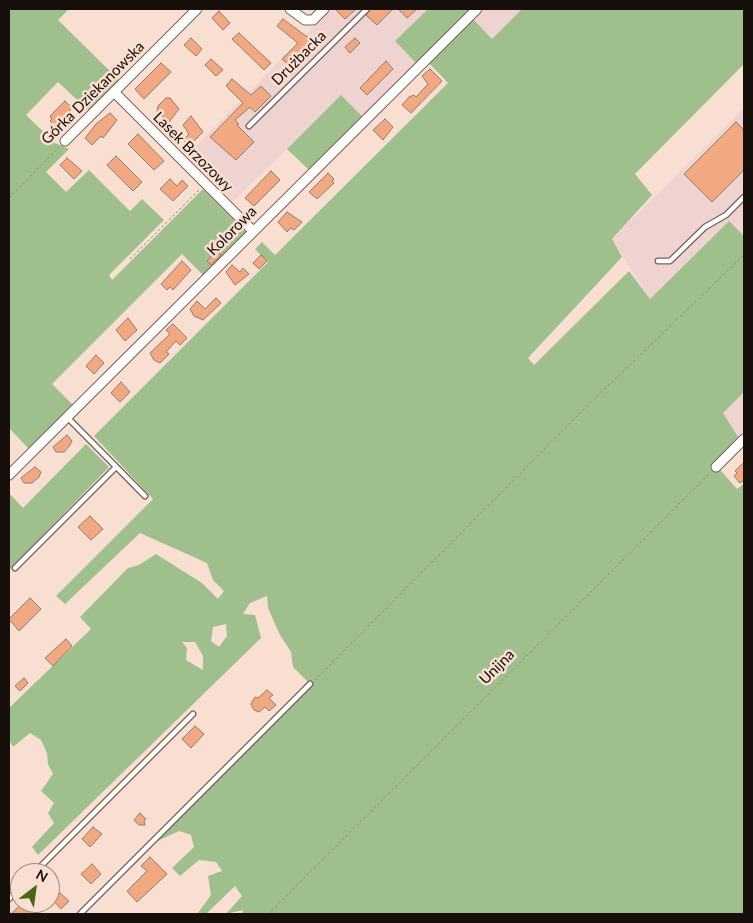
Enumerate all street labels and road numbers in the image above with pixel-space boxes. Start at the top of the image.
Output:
street label: Drużbacka [268,27,330,89]
street label: Górka Dziekanowska [38,38,148,148]
street label: Lasek Brzozowy [149,108,237,196]
street label: Kolorowa [204,203,260,259]
street label: Unijna [476,646,518,688]

